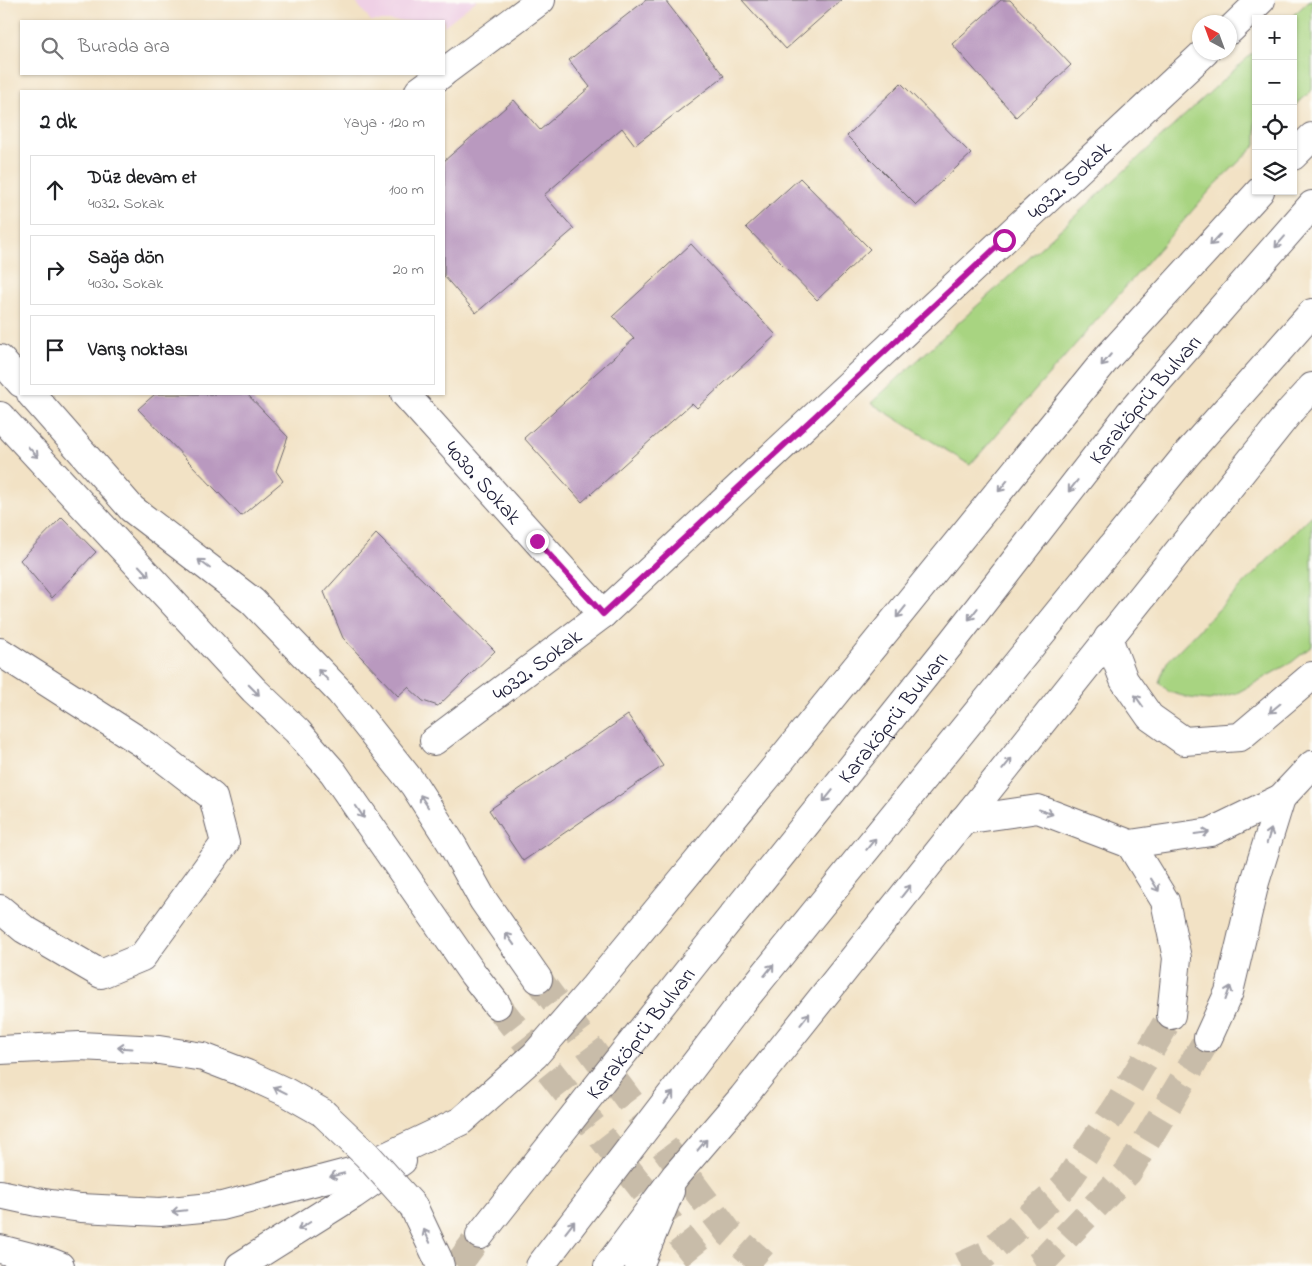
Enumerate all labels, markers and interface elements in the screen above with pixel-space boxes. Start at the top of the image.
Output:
north arrow [1192,15,1237,60]
map controls [1252,15,1297,195]
button: + [1252,15,1297,60]
search box [20,20,445,75]
icon: search [38,34,66,62]
text: Burada ara [78,34,170,61]
button: − [1252,60,1297,105]
button: locate [1252,105,1297,150]
text: 2 dk [40,108,77,138]
text: Yaya · 120 m [344,111,425,135]
street label: 4032. Sokak [1021,134,1120,229]
button: layers [1252,150,1297,195]
text: Düz devam et [88,165,197,192]
icon: ahead [41,176,69,204]
text: 100 m [389,178,424,202]
text: 4032. Sokak [88,192,164,216]
route start [993,229,1016,252]
one-way arrow [1209,234,1221,246]
one-way arrow [1275,235,1286,248]
text: Sağa dön [88,245,164,272]
icon: right [41,256,69,284]
text: 20 m [393,258,424,282]
text: 4030. Sokak [88,272,163,296]
street label: Karaköprü Bulvarı [1082,329,1211,472]
icon: arrive [41,336,69,364]
text: Varış noktası [88,337,188,364]
one-way arrow [1100,353,1111,366]
street label: 4030. Sokak [435,435,528,533]
one-way arrow [27,445,39,458]
one-way arrow [998,479,1009,492]
one-way arrow [1068,479,1078,493]
route end [526,530,549,553]
one-way arrow [198,559,211,570]
one-way arrow [138,564,150,577]
one-way arrow [895,606,906,619]
one-way arrow [968,607,979,620]
street label: 4032. Sokak [487,622,590,711]
street label: Karaköprü Bulvarı [831,646,957,792]
one-way arrow [317,668,329,681]
one-way arrow [248,684,260,696]
one-way arrow [1134,695,1144,709]
one-way arrow [1269,702,1282,713]
one-way arrow [1002,758,1013,771]
one-way arrow [823,789,834,802]
one-way arrow [419,795,429,809]
one-way arrow [355,805,365,819]
one-way arrow [1037,808,1053,817]
one-way arrow [1193,828,1209,838]
one-way arrow [1265,829,1274,844]
one-way arrow [866,838,877,851]
one-way arrow [1151,878,1161,892]
one-way arrow [901,885,912,898]
one-way arrow [505,932,515,946]
street label: Karaköprü Bulvarı [580,961,705,1108]
one-way arrow [763,964,774,977]
one-way arrow [1224,986,1233,1001]
one-way arrow [799,1012,810,1025]
one-way arrow [117,1044,133,1053]
one-way arrow [273,1084,288,1094]
one-way arrow [663,1092,674,1105]
one-way arrow [697,1138,708,1151]
one-way arrow [329,1171,345,1180]
one-way arrow [171,1206,187,1215]
one-way arrow [298,1221,312,1231]
one-way arrow [564,1221,575,1234]
one-way arrow [422,1229,431,1244]

